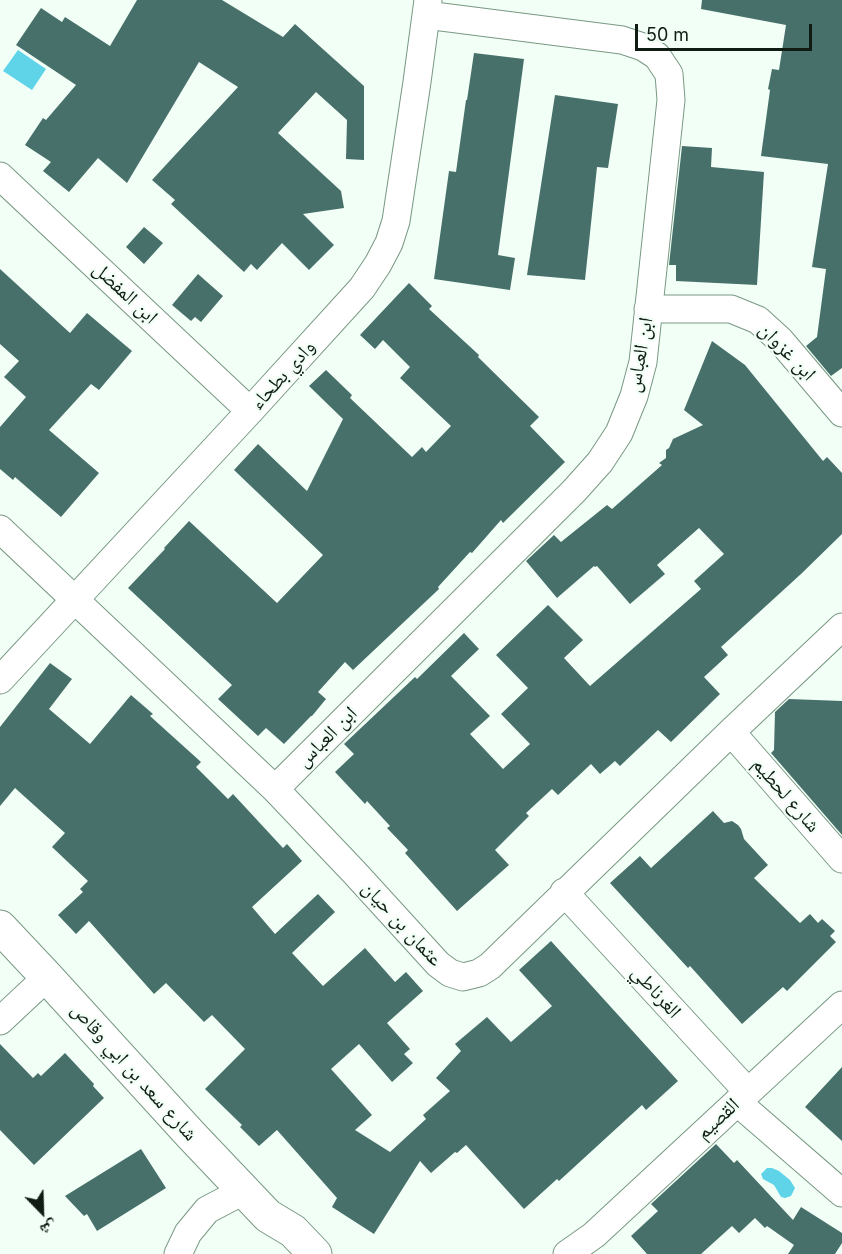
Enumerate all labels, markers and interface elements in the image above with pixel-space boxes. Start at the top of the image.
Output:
scale bar [638,12,815,50]
text: 50 m [646,24,689,45]
street label: ابن المفضل [88,257,162,329]
street label: ابن العباس [622,315,658,395]
street label: ابن غزوان [753,318,821,386]
street label: وادي بطحاء [245,335,321,415]
street label: ابن العباس [292,702,362,772]
street label: شارع لحطيم [747,753,825,837]
street label: عثمان بن حيان [357,877,447,971]
street label: الغرناطي [626,961,686,1023]
street label: شارع سعد بن ابي وقاص [66,998,202,1146]
street label: القصيم [692,1093,744,1145]
north arrow [12,1182,72,1242]
text: ش [37,1216,61,1241]

